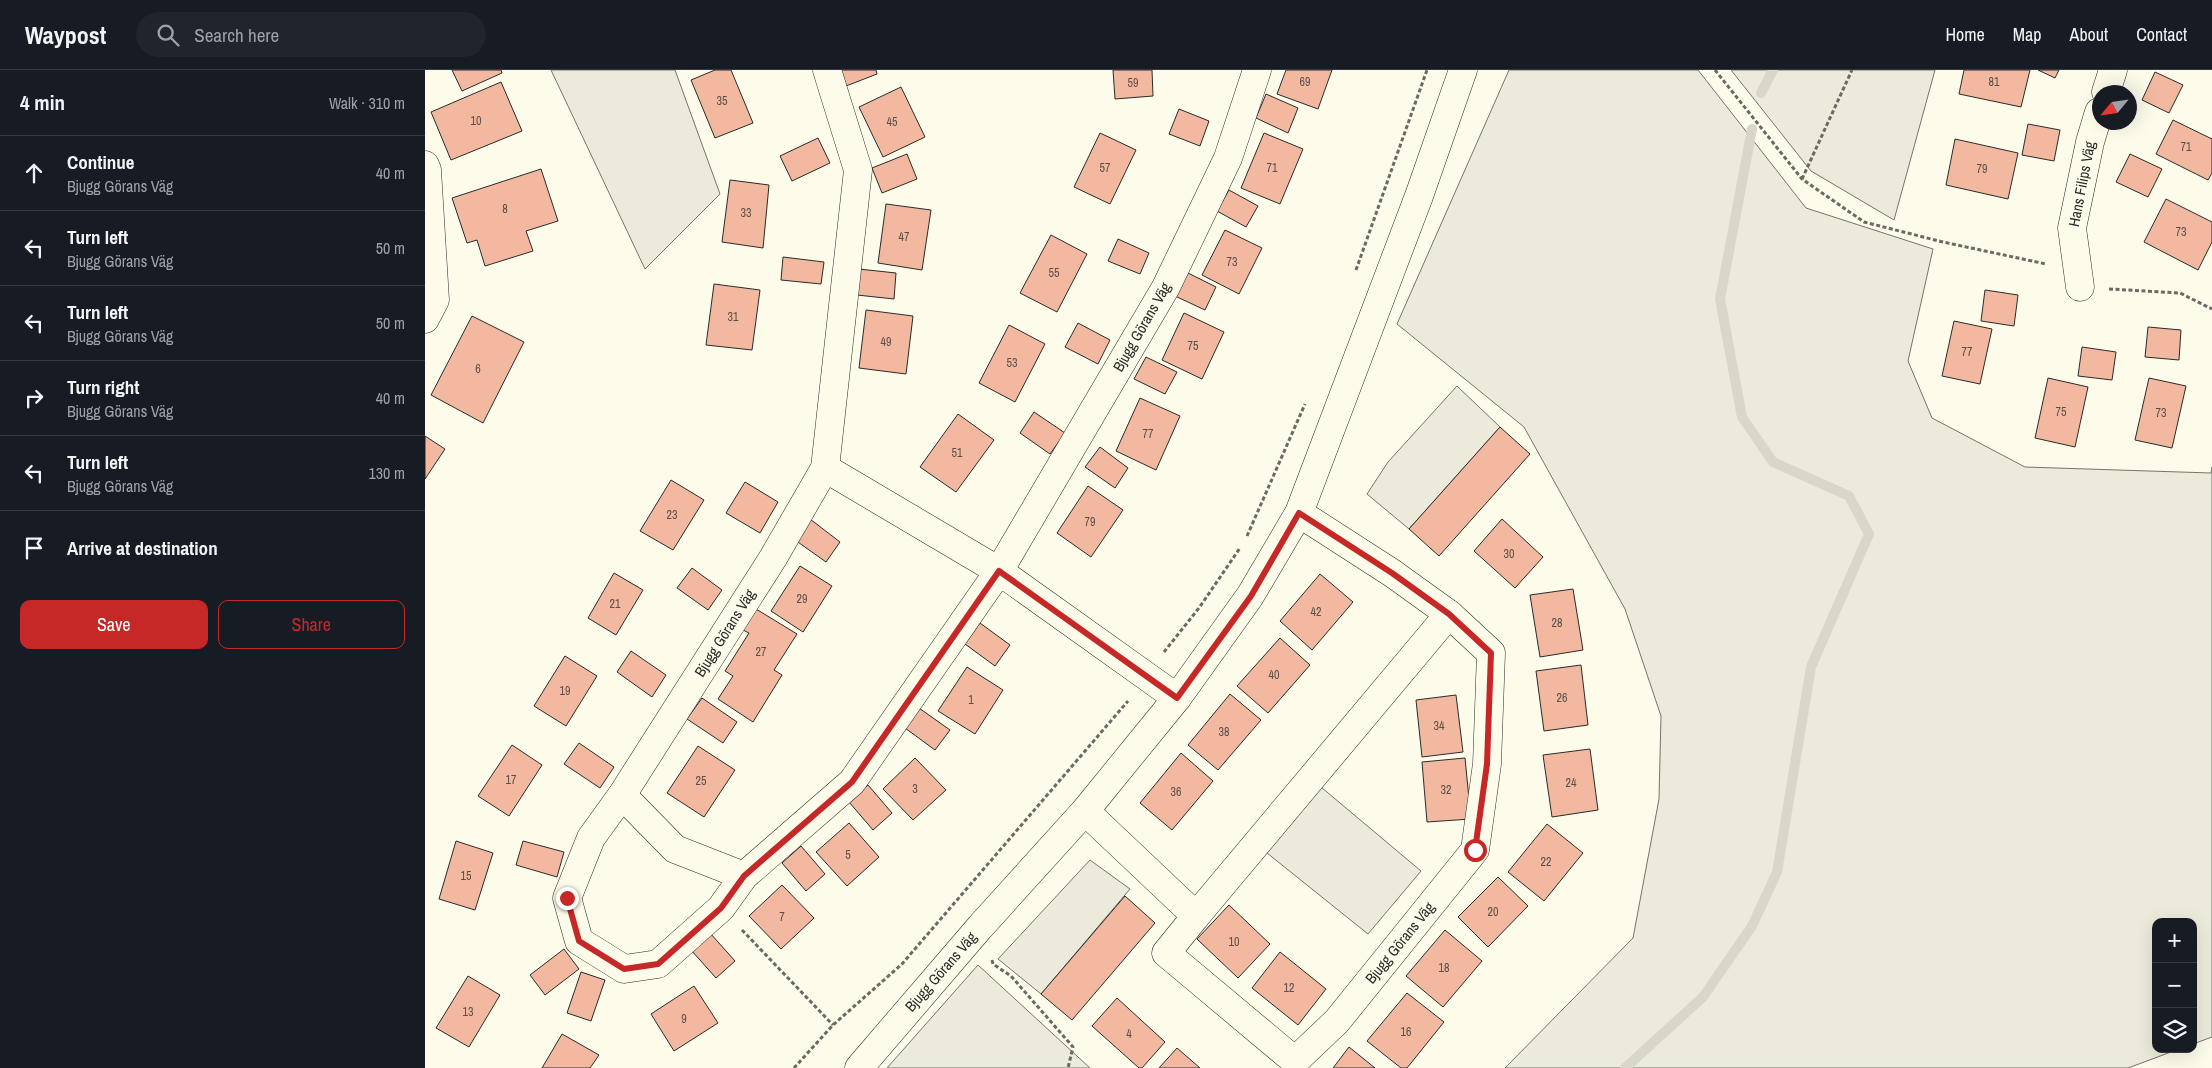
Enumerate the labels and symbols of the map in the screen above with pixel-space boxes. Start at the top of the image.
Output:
house number: 69 [1300,74,1310,90]
house number: 81 [1989,74,2000,90]
house number: 59 [1128,75,1138,91]
north arrow [2092,85,2137,130]
house number: 35 [717,93,728,109]
house number: 10 [471,113,481,129]
house number: 45 [887,114,898,130]
street label: Hans Filips Väg [2063,139,2100,228]
house number: 71 [2181,139,2192,155]
house number: 57 [1100,160,1111,176]
house number: 71 [1267,160,1278,176]
house number: 79 [1977,161,1987,177]
house number: 8 [502,201,508,217]
house number: 33 [741,205,751,221]
house number: 73 [2176,224,2186,240]
house number: 47 [899,229,910,245]
house number: 73 [1227,254,1237,270]
house number: 55 [1049,265,1060,281]
street label: Bjugg Görans Väg [1108,278,1176,375]
house number: 31 [728,309,739,325]
house number: 49 [881,334,891,350]
house number: 75 [1188,338,1199,354]
house number: 77 [1962,344,1973,360]
house number: 53 [1007,355,1017,371]
house number: 6 [475,361,481,377]
house number: 75 [2056,404,2067,420]
house number: 73 [2156,405,2166,421]
house number: 77 [1143,426,1154,442]
house number: 51 [952,445,963,461]
house number: 23 [667,507,677,523]
house number: 79 [1085,514,1095,530]
house number: 30 [1504,546,1514,562]
street label: Bjugg Görans Väg [689,585,760,681]
house number: 29 [797,591,807,607]
house number: 21 [610,596,621,612]
house number: 42 [1311,604,1321,620]
house number: 28 [1552,615,1562,631]
house number: 27 [756,644,767,660]
house number: 40 [1269,667,1279,683]
house number: 19 [560,683,570,699]
house number: 26 [1557,690,1567,706]
house number: 1 [968,692,974,708]
house number: 34 [1434,718,1445,734]
house number: 38 [1219,724,1229,740]
house number: 17 [506,772,517,788]
house number: 25 [696,773,707,789]
house number: 24 [1566,775,1577,791]
house number: 3 [912,781,918,797]
house number: 32 [1441,782,1451,798]
house number: 36 [1171,784,1181,800]
route start [1464,839,1487,862]
house number: 5 [845,847,851,863]
house number: 22 [1541,854,1551,870]
house number: 15 [461,868,472,884]
route end [556,887,579,910]
street label: Bjugg Görans Väg [1360,897,1439,988]
house number: 20 [1488,904,1498,920]
house number: 7 [779,909,785,925]
street label: Bjugg Görans Väg [900,927,981,1016]
house number: 10 [1229,934,1239,950]
house number: 18 [1439,960,1449,976]
house number: 12 [1284,980,1294,996]
house number: 13 [463,1004,473,1020]
house number: 9 [681,1011,687,1027]
house number: 16 [1401,1024,1411,1040]
house number: 4 [1126,1026,1132,1042]

